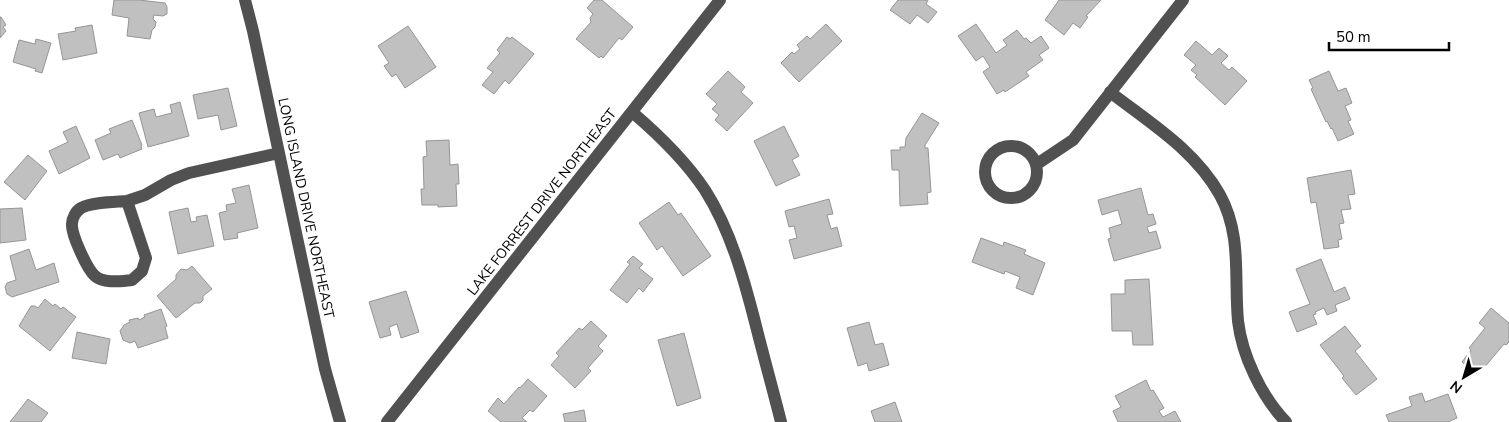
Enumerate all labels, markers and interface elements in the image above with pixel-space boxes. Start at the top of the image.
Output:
scale bar [1329,20,1449,52]
text: 50 m [1336,27,1371,47]
street label: LONG ISLAND DRIVE NORTHEAST [273,96,339,321]
street label: LAKE FORREST DRIVE NORTHEAST [463,104,621,299]
north arrow [1439,352,1489,402]
text: N [1446,376,1466,398]

